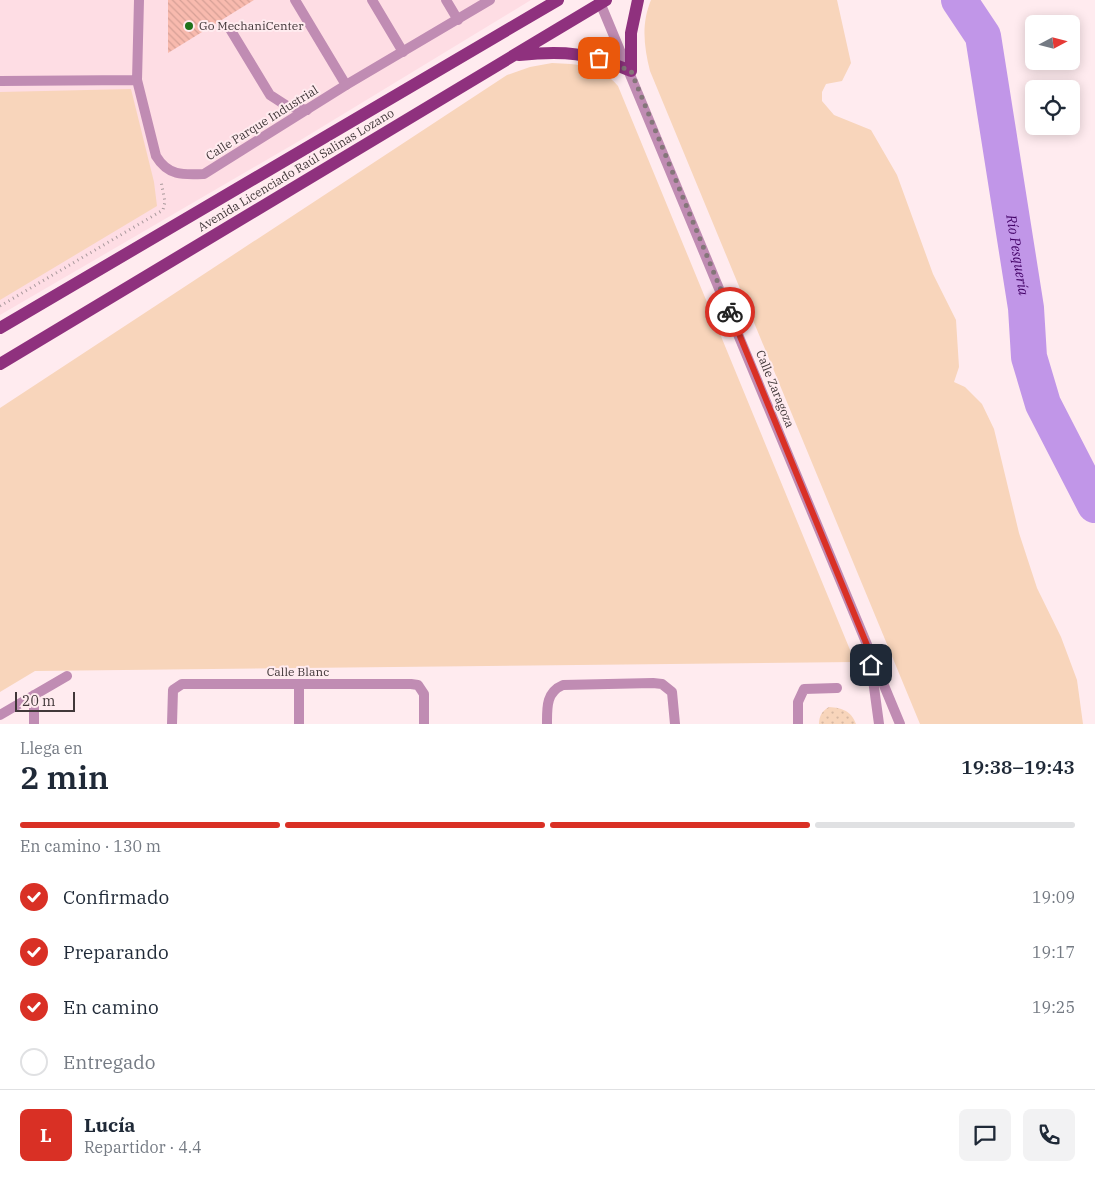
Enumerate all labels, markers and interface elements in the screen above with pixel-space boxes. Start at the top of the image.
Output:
north arrow [1025,15,1080,70]
map controls [1025,15,1080,135]
place label: Go MechaniCenter [199,18,304,33]
marker: Go MechaniCenter [183,20,195,32]
pin [578,37,620,79]
icon: bag [585,44,613,72]
button: locate [1025,80,1080,135]
street label: Calle Parque Industrial [203,82,321,163]
street label: Avenida Licenciado Raúl Salinas Lozano [195,105,397,234]
water label: Río Pesquería [1002,212,1033,297]
courier [705,287,755,337]
icon: bike [716,298,744,326]
street label: Calle Zaragoza [753,348,798,430]
pin [850,644,892,686]
icon: home [857,651,885,679]
street label: Calle Blanc [267,664,329,679]
scale bar [15,689,75,712]
text: 20 m [22,692,55,710]
text: Llega en [20,738,83,758]
text: 19:38–19:43 [961,755,1075,779]
text: 2 min [20,756,109,798]
text: En camino · 130 m [20,836,161,856]
icon: check [20,883,48,911]
text: Confirmado [63,885,169,909]
text: 19:09 [1032,887,1075,907]
icon: check [20,938,48,966]
text: Preparando [63,940,169,964]
text: 19:17 [1032,942,1075,962]
icon: check [20,993,48,1021]
text: En camino [63,995,159,1019]
text: 19:25 [1032,997,1075,1017]
text: Entregado [63,1050,156,1074]
button: chat [959,1109,1011,1161]
button: phone [1023,1109,1075,1161]
text: Lucía [84,1113,135,1137]
text: L [40,1123,52,1147]
text: Repartidor · 4.4 [84,1137,202,1157]

